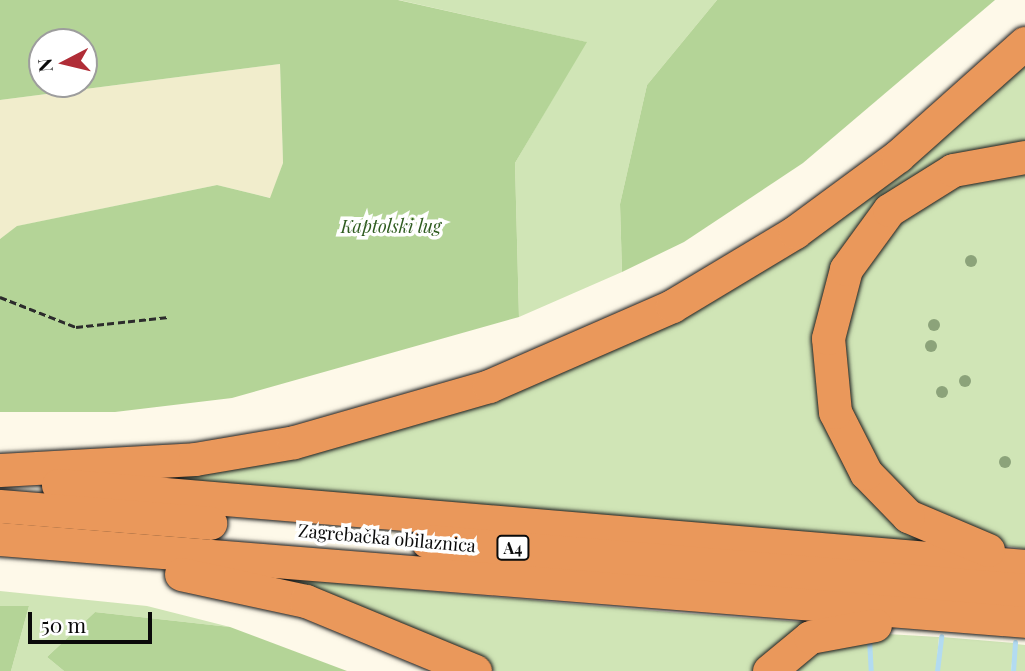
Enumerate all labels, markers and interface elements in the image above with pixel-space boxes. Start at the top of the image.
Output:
north arrow [28,28,98,98]
text: N [30,57,58,74]
park label: Kaptolski lug [341,215,441,237]
street label: Zagrebačka obilaznica [297,519,477,557]
road number: A4 [496,536,530,561]
scale bar [32,598,156,642]
text: 50 m [41,610,86,638]

